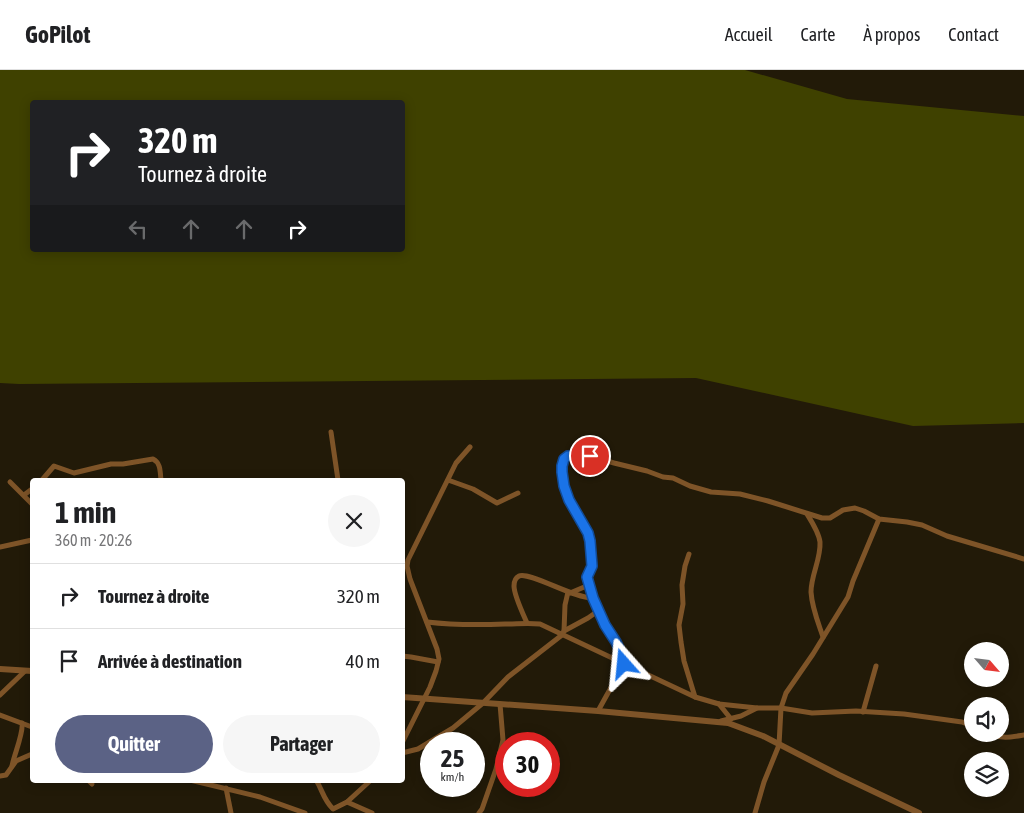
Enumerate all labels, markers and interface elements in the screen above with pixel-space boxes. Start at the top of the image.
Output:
text: GoPilot [25,21,90,48]
text: Accueil [725,24,773,45]
text: Carte [801,24,835,45]
text: À propos [863,24,920,45]
text: Contact [948,24,999,45]
icon: right [55,120,120,185]
text: 320 m [138,120,217,160]
text: Tournez à droite [138,161,267,187]
icon: left [124,215,152,243]
icon: ahead [177,215,205,243]
icon: ahead [230,215,258,243]
icon: right [283,215,311,243]
pin [569,435,611,477]
icon: arrive [576,442,604,470]
text: 1 min [55,495,116,529]
button: close [328,495,380,547]
text: 360 m · 20:26 [55,531,132,549]
icon: right [55,582,83,610]
text: Tournez à droite [98,585,209,607]
text: 320 m [337,585,380,607]
position arrow [597,637,649,689]
north arrow [964,642,1009,688]
map controls [964,642,1009,797]
icon: arrive [55,647,83,675]
text: Arrivée à destination [98,650,242,672]
text: 40 m [346,650,380,672]
button: sound [964,697,1009,742]
button: Quitter [55,715,213,773]
button: Partager [223,715,380,773]
speed limit sign: 30 [495,732,560,797]
text: 25 [441,744,464,772]
button: layers [964,752,1009,797]
text: km/h [441,770,464,784]

